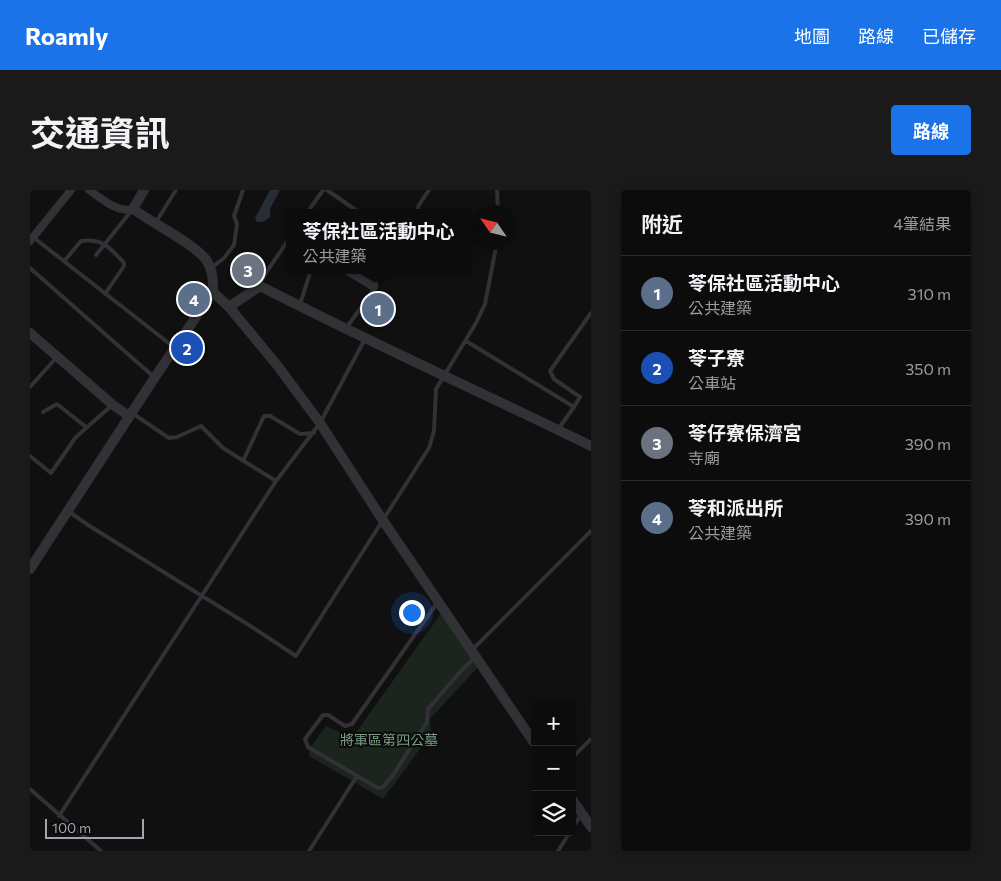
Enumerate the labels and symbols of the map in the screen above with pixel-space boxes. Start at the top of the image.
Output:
north arrow [471,205,516,250]
pin: 3 [232,251,264,289]
pin: 4 [178,280,210,318]
pin: 1 [362,290,394,328]
pin: 2 [171,329,203,367]
your location [399,600,425,626]
park label: 將軍區第四公墓 [340,731,438,748]
scale bar [45,816,144,839]

